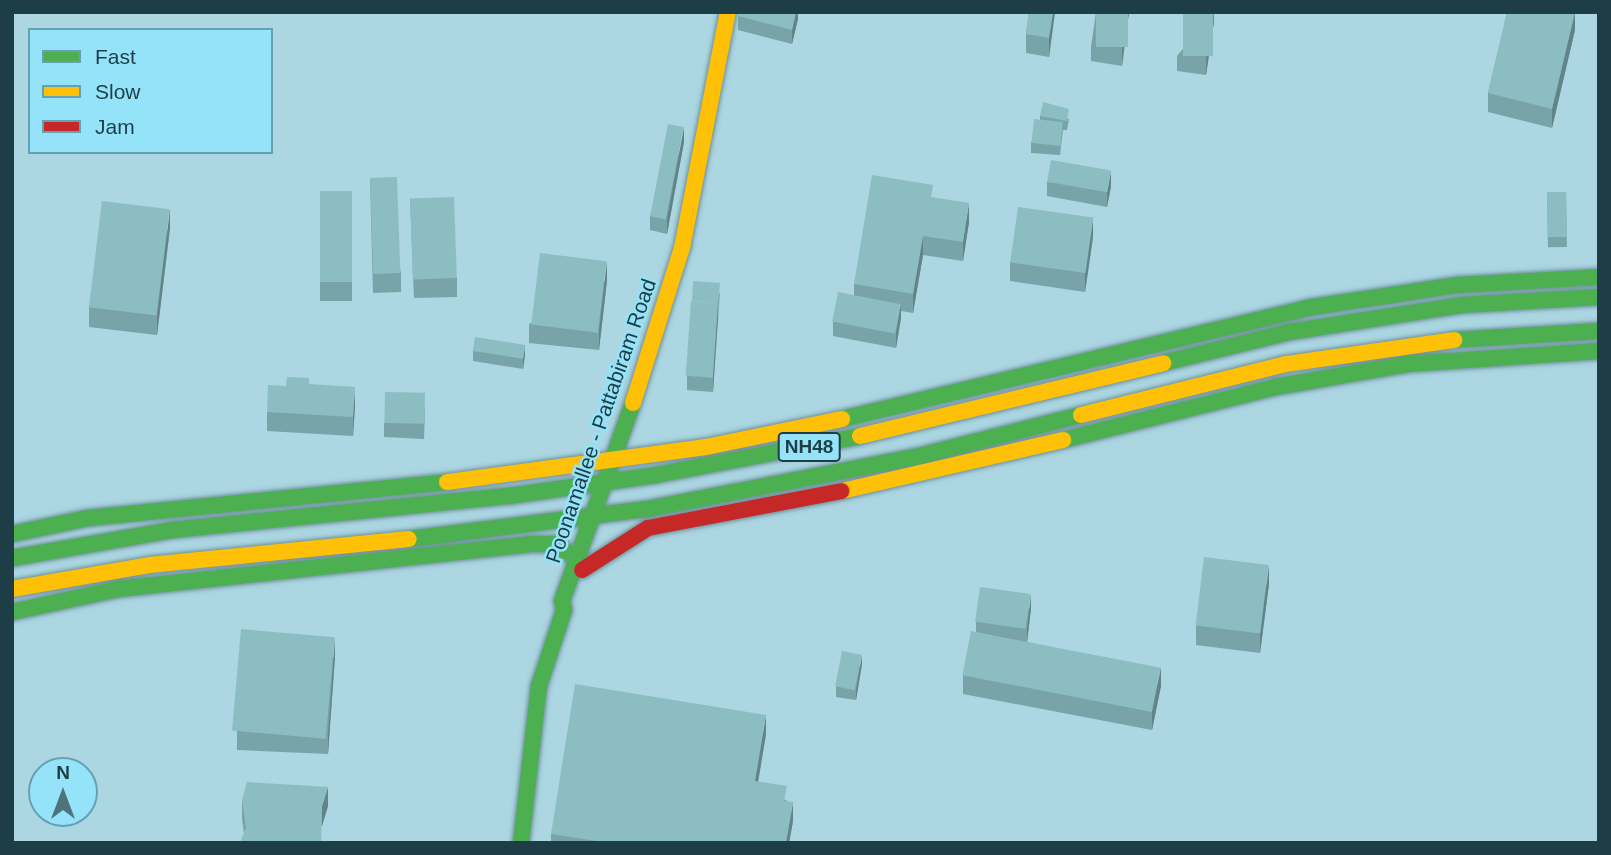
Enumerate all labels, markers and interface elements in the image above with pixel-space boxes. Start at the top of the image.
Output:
legend [28,28,273,154]
text: Fast [95,45,136,68]
text: Slow [95,80,141,103]
text: Jam [95,115,135,138]
street label: Poonamallee - Pattabiram Road [540,276,662,566]
road number: NH48 [778,432,840,462]
north arrow [28,757,98,827]
text: N [56,762,70,783]

